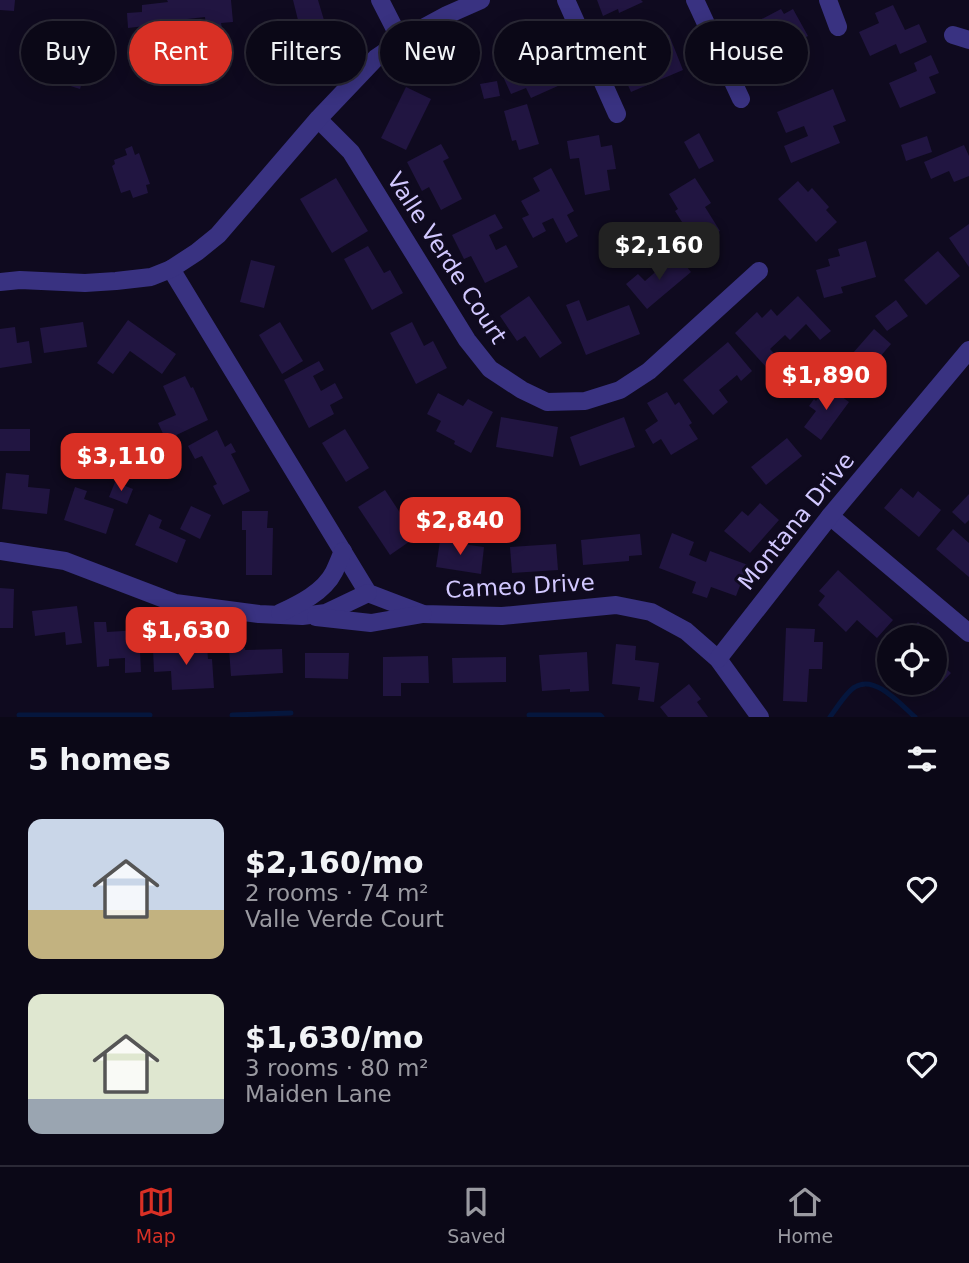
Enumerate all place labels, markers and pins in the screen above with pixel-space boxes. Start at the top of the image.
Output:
pin: $2,160 [602,222,716,282]
pin: $1,890 [769,352,883,412]
pin: $3,110 [64,434,178,493]
pin: $2,840 [403,498,517,557]
pin: $1,630 [129,608,243,667]

